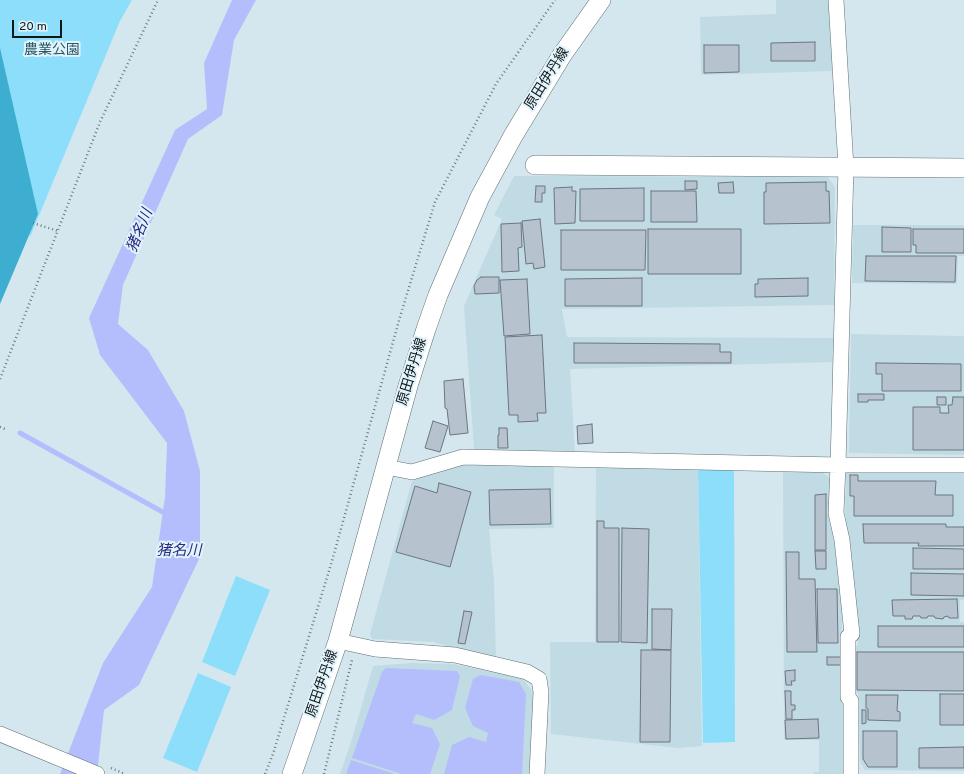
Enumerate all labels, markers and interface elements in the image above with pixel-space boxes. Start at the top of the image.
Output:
scale bar [14,12,64,38]
text: 20 m [19,19,47,35]
park label: 農業公園 [24,43,80,59]
street label: 原田伊丹線 [522,45,574,113]
water label: 猪名川 [124,207,158,255]
street label: 原田伊丹線 [395,336,431,408]
water label: 猪名川 [157,543,201,561]
street label: 原田伊丹線 [304,648,342,720]

